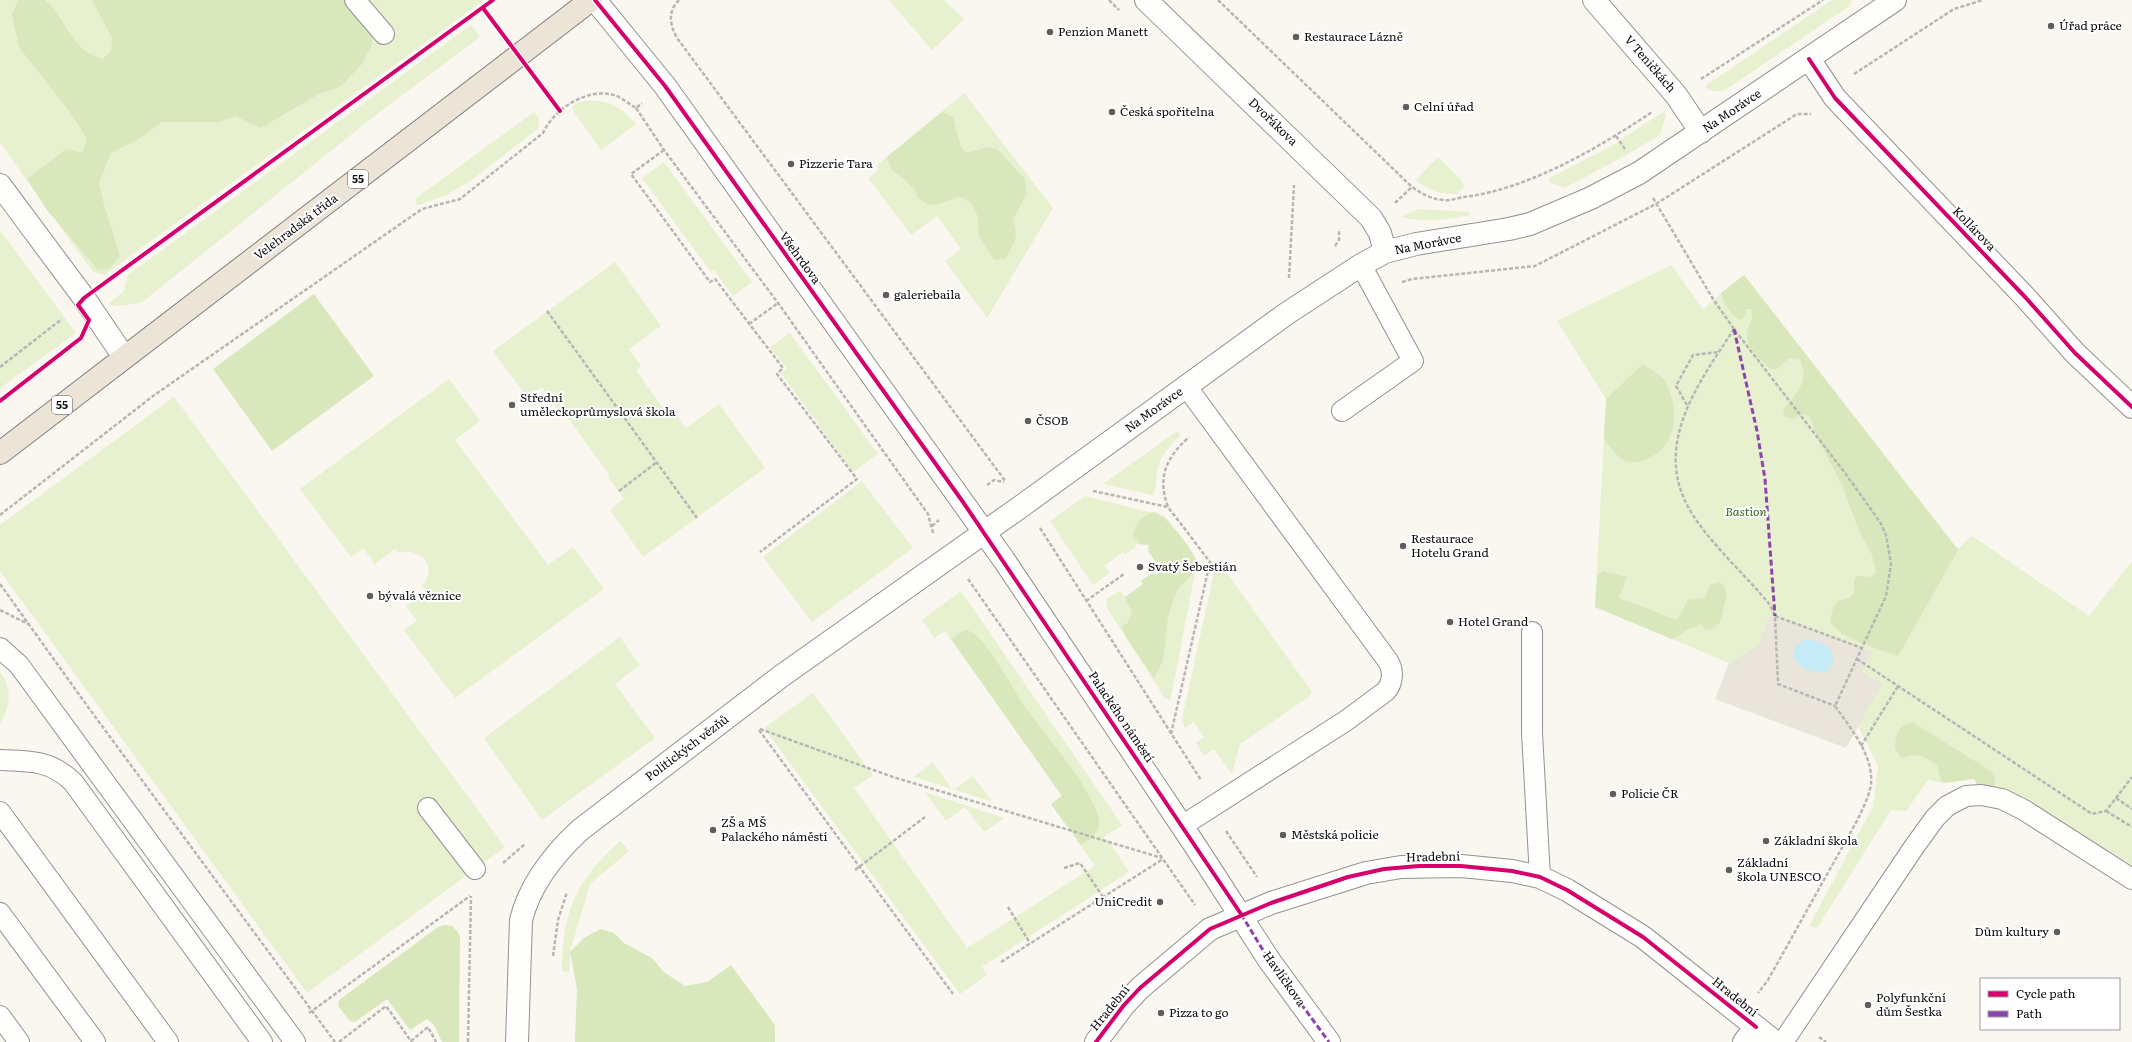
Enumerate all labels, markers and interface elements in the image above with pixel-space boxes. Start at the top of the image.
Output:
place label: Úřad práce [2059,16,2122,34]
marker: Úřad práce [2046,21,2056,31]
place label: Penzion Manett [1058,22,1148,40]
marker: Penzion Manett [1045,27,1055,37]
place label: Restaurace Lázně [1304,27,1403,45]
street label: V Teničkách [1621,31,1681,96]
marker: Restaurace Lázně [1291,32,1301,42]
street label: Na Morávce [1698,84,1765,137]
street label: Dvořákova [1245,93,1303,150]
place label: Celní úřad [1414,97,1474,115]
place label: Česká spořitelna [1120,102,1215,120]
marker: Celní úřad [1401,102,1411,112]
marker: Česká spořitelna [1107,107,1117,117]
place label: Pizzerie Tara [799,154,873,172]
marker: Pizzerie Tara [786,159,796,169]
road number: 55 [348,170,368,188]
street label: Velehradská třída [250,188,341,264]
street label: Kollárova [1949,202,2001,255]
street label: Všehrdova [776,228,826,288]
street label: Na Morávce [1393,228,1463,258]
place label: galeriebaila [894,285,961,303]
marker: galeriebaila [881,290,891,300]
street label: Na Morávce [1121,382,1186,436]
place label: Střední uměleckoprůmyslová škola [520,388,676,420]
road number: 55 [52,396,72,414]
marker: Střední uměleckoprůmyslová škola [507,400,517,410]
place label: ČSOB [1036,411,1069,429]
marker: ČSOB [1023,416,1033,426]
park label: Bastion [1725,502,1767,520]
place label: Restaurace Hotelu Grand [1411,529,1489,561]
marker: Restaurace Hotelu Grand [1398,541,1408,551]
place label: Svatý Šebestián [1148,557,1237,575]
marker: Svatý Šebestián [1135,562,1145,572]
place label: bývalá věznice [378,586,461,604]
marker: bývalá věznice [365,591,375,601]
place label: Hotel Grand [1458,612,1529,630]
marker: Hotel Grand [1445,617,1455,627]
street label: Palackého náměstí [1085,667,1159,766]
street label: Politických vězňů [641,709,732,785]
place label: Policie ČR [1621,784,1679,802]
marker: Policie ČR [1608,789,1618,799]
place label: ZŠ a MŠ Palackého náměstí [721,813,828,845]
marker: ZŠ a MŠ Palackého náměstí [708,825,718,835]
place label: Městská policie [1291,825,1379,843]
marker: Městská policie [1278,830,1288,840]
place label: Základní škola [1774,831,1858,849]
marker: Základní škola [1761,836,1771,846]
street label: Hradební [1406,847,1460,865]
place label: Základní škola UNESCO [1737,853,1821,885]
marker: Základní škola UNESCO [1724,865,1734,875]
place label: UniCredit [1095,892,1152,910]
marker: UniCredit [1155,897,1165,907]
place label: Dům kultury [1975,922,2049,940]
marker: Dům kultury [2052,927,2062,937]
street label: Havlíčkova [1259,947,1311,1010]
street label: Hradební [1709,972,1762,1020]
legend [1980,978,2120,1030]
street label: Hradební [1085,981,1133,1034]
text: Cycle path [2016,984,2076,1002]
place label: Polyfunkční dům Šestka [1876,988,1946,1020]
marker: Polyfunkční dům Šestka [1863,1000,1873,1010]
place label: Pizza to go [1169,1003,1228,1021]
text: Path [2016,1004,2042,1022]
marker: Pizza to go [1156,1008,1166,1018]

